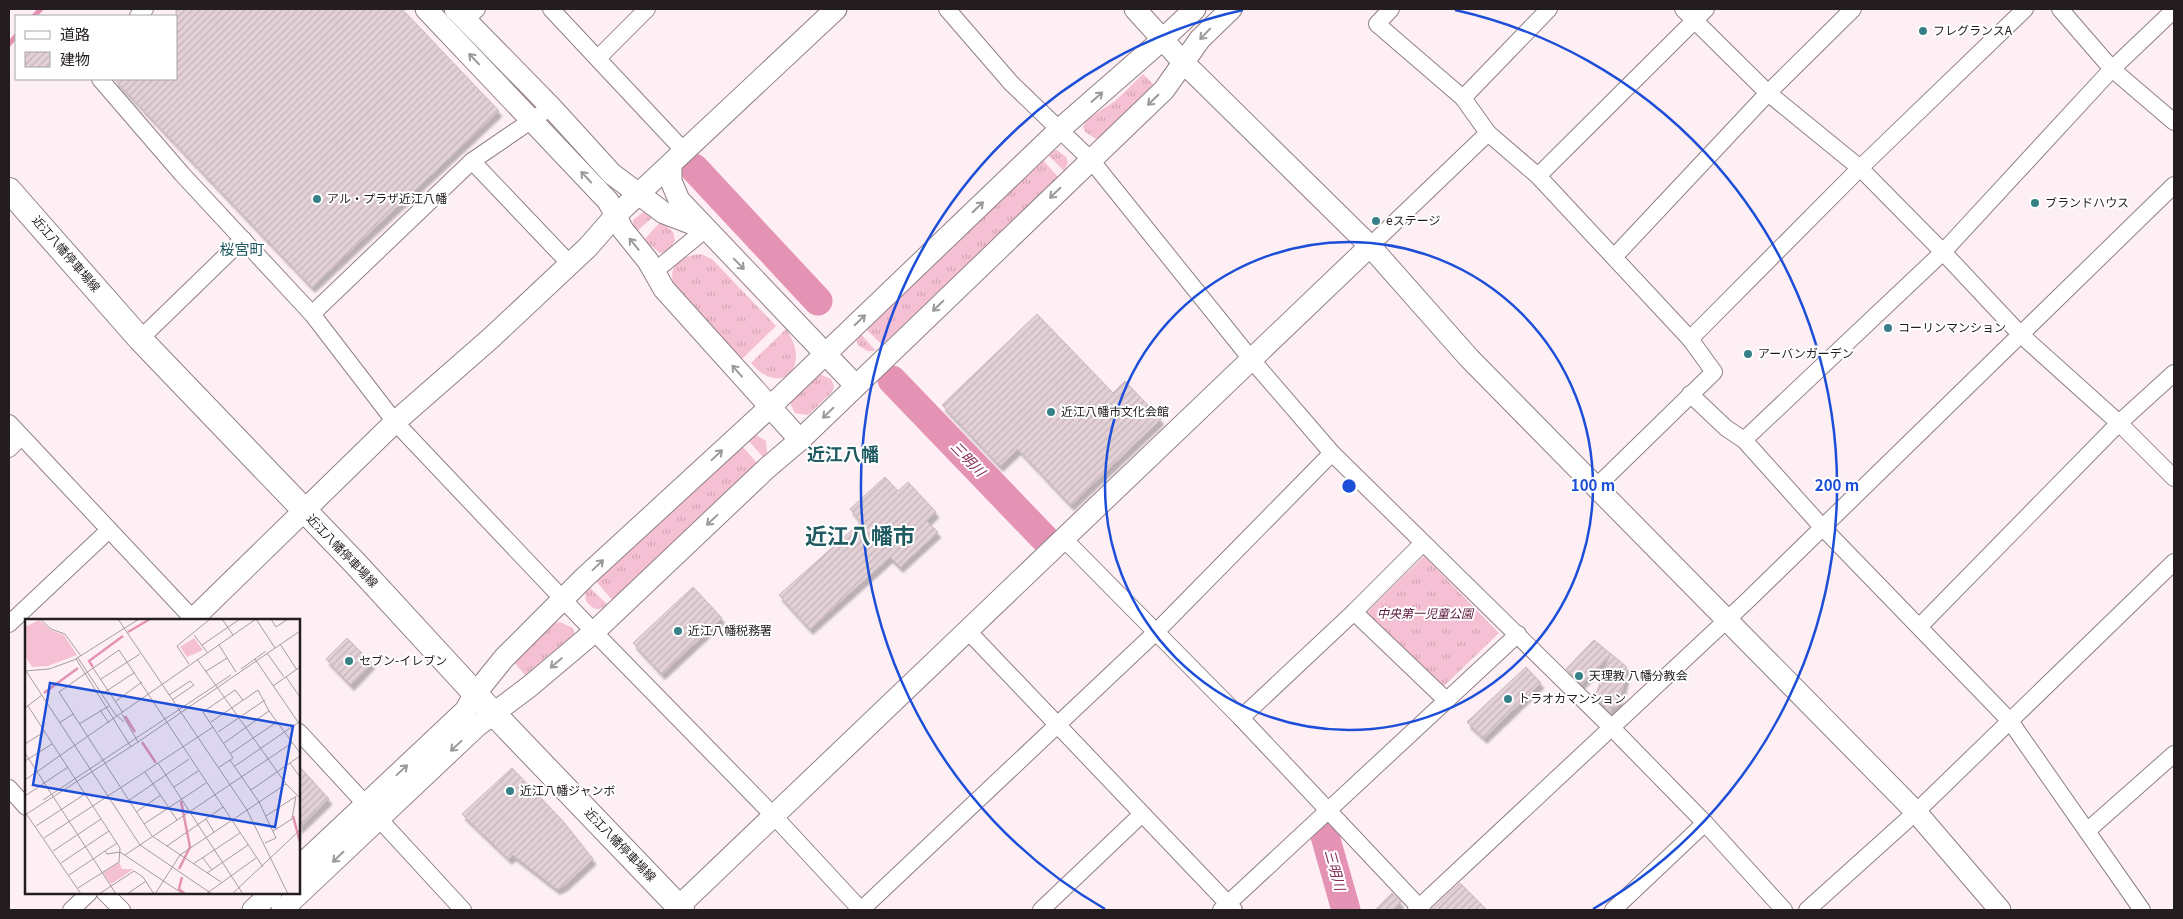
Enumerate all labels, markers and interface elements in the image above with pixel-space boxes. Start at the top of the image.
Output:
legend [15,15,178,80]
place label: フレグランスA [1933,21,2013,38]
text: 道路 [60,23,90,44]
marker: フレグランスA [1917,25,1929,37]
one-way arrow [1199,28,1211,40]
text: 建物 [60,48,90,69]
one-way arrow [468,53,480,65]
one-way arrow [1090,91,1103,103]
one-way arrow [1147,94,1160,106]
one-way arrow [580,171,592,183]
one-way arrow [1049,187,1061,199]
place label: アル・プラザ近江八幡 [327,189,447,206]
marker: アル・プラザ近江八幡 [311,193,323,205]
place label: ブランドハウス [2045,193,2129,210]
marker: ブランドハウス [2029,197,2041,209]
one-way arrow [971,201,984,213]
street label: 近江八幡停車場線 [29,211,105,295]
place label: eステージ [1386,211,1440,228]
marker: eステージ [1370,215,1382,227]
district label: 桜宮町 [219,238,265,259]
one-way arrow [628,238,639,251]
one-way arrow [733,258,745,271]
one-way arrow [932,300,945,312]
one-way arrow [854,314,866,326]
place label: コーリンマンション [1898,318,2006,335]
marker: コーリンマンション [1882,322,1894,334]
place label: アーバンガーデン [1758,344,1854,361]
marker: アーバンガーデン [1742,348,1754,360]
one-way arrow [731,364,743,377]
place label: 近江八幡市文化会館 [1061,402,1169,419]
marker: 近江八幡市文化会館 [1045,406,1057,418]
one-way arrow [822,407,834,419]
water label: 三明川 [947,436,992,482]
district label: 近江八幡 [807,440,879,466]
one-way arrow [711,449,724,461]
text: 100 m [1571,474,1615,495]
text: 200 m [1815,474,1859,495]
centre of rings [1340,477,1358,495]
street label: 近江八幡停車場線 [304,510,383,590]
one-way arrow [706,514,718,526]
district label: 近江八幡市 [805,518,915,550]
one-way arrow [592,559,604,571]
park label: 中央第一児童公園 [1377,604,1475,621]
inset map [25,619,300,894]
place label: 近江八幡税務署 [688,621,772,638]
marker: 近江八幡税務署 [672,625,684,637]
place label: セブン-イレブン [359,651,447,668]
marker: セブン-イレブン [343,655,355,667]
one-way arrow [550,658,563,669]
place label: 天理教 八幡分教会 [1589,666,1688,683]
marker: 天理教 八幡分教会 [1573,670,1585,682]
place label: トラオカマンション [1518,689,1626,706]
marker: トラオカマンション [1502,693,1514,705]
one-way arrow [450,740,463,752]
one-way arrow [395,764,408,776]
place label: 近江八幡ジャンボ [520,781,615,798]
marker: 近江八幡ジャンボ [504,785,516,797]
street label: 近江八幡停車場線 [582,804,661,884]
water label: 三明川 [1321,847,1352,895]
one-way arrow [332,851,344,863]

